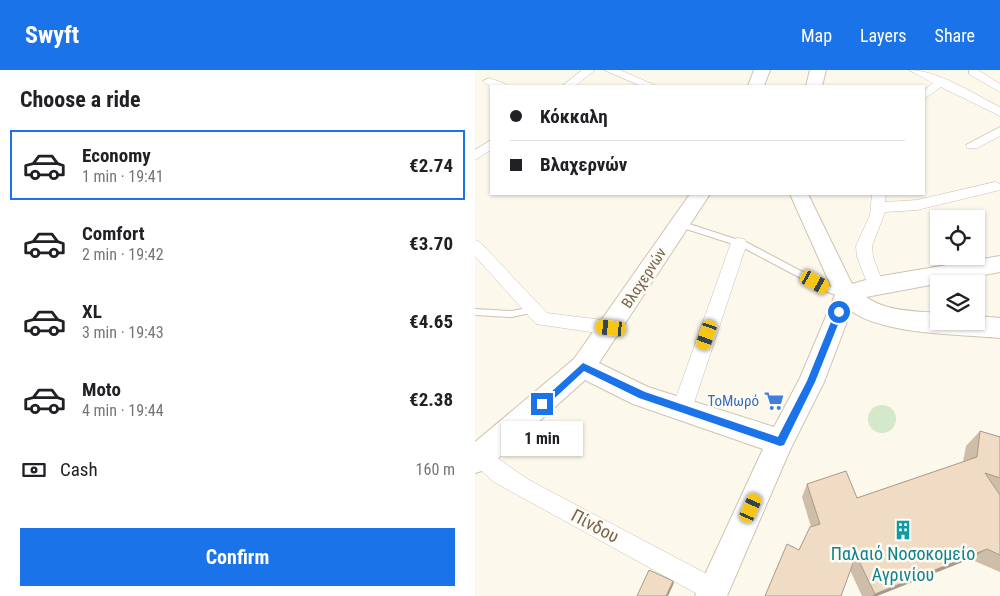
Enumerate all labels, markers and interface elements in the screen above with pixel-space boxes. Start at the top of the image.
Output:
text: Swyft [25,21,79,49]
text: Map [801,25,832,46]
text: Layers [860,25,907,46]
text: Share [935,25,975,46]
text: Choose a ride [20,87,141,112]
text: Κόκκαλη [540,105,608,128]
icon: car [22,143,67,188]
text: Economy [82,144,151,167]
text: Βλαχερνών [540,153,627,176]
text: €2.74 [409,154,453,177]
text: 1 min · 19:41 [82,167,164,186]
map controls [930,210,985,330]
button: locate [930,210,985,265]
icon: car [22,221,67,266]
text: Comfort [82,222,145,245]
text: €3.70 [409,232,453,255]
street label: Βλαχερνών [618,244,670,312]
text: 2 min · 19:42 [82,245,164,264]
car [798,268,831,296]
button: layers [930,275,985,330]
icon: car [22,299,67,344]
text: XL [82,300,102,323]
route start [828,301,850,323]
text: €4.65 [409,310,453,333]
car [695,318,718,352]
car [595,319,626,337]
text: 3 min · 19:43 [82,323,164,342]
icon: car [22,377,67,422]
text: Moto [82,378,121,401]
text: €2.38 [409,388,453,411]
supermarket icon: ΤοΜωρό [763,390,785,412]
place label: ΤοΜωρό [707,392,759,410]
route end [531,393,553,415]
text: 4 min · 19:44 [82,401,164,420]
callout: 1 min [501,422,583,456]
text: 1 min [524,429,560,448]
icon: cash [20,456,48,484]
text: Cash [60,458,98,481]
text: 160 m [416,460,455,479]
car [738,491,763,525]
street label: Πίνδου [568,504,623,547]
building icon: Παλαιό Νοσοκομείο Αγρινίου [892,519,914,541]
button: Confirm [20,528,455,586]
place label: Παλαιό Νοσοκομείο Αγρινίου [831,543,975,585]

